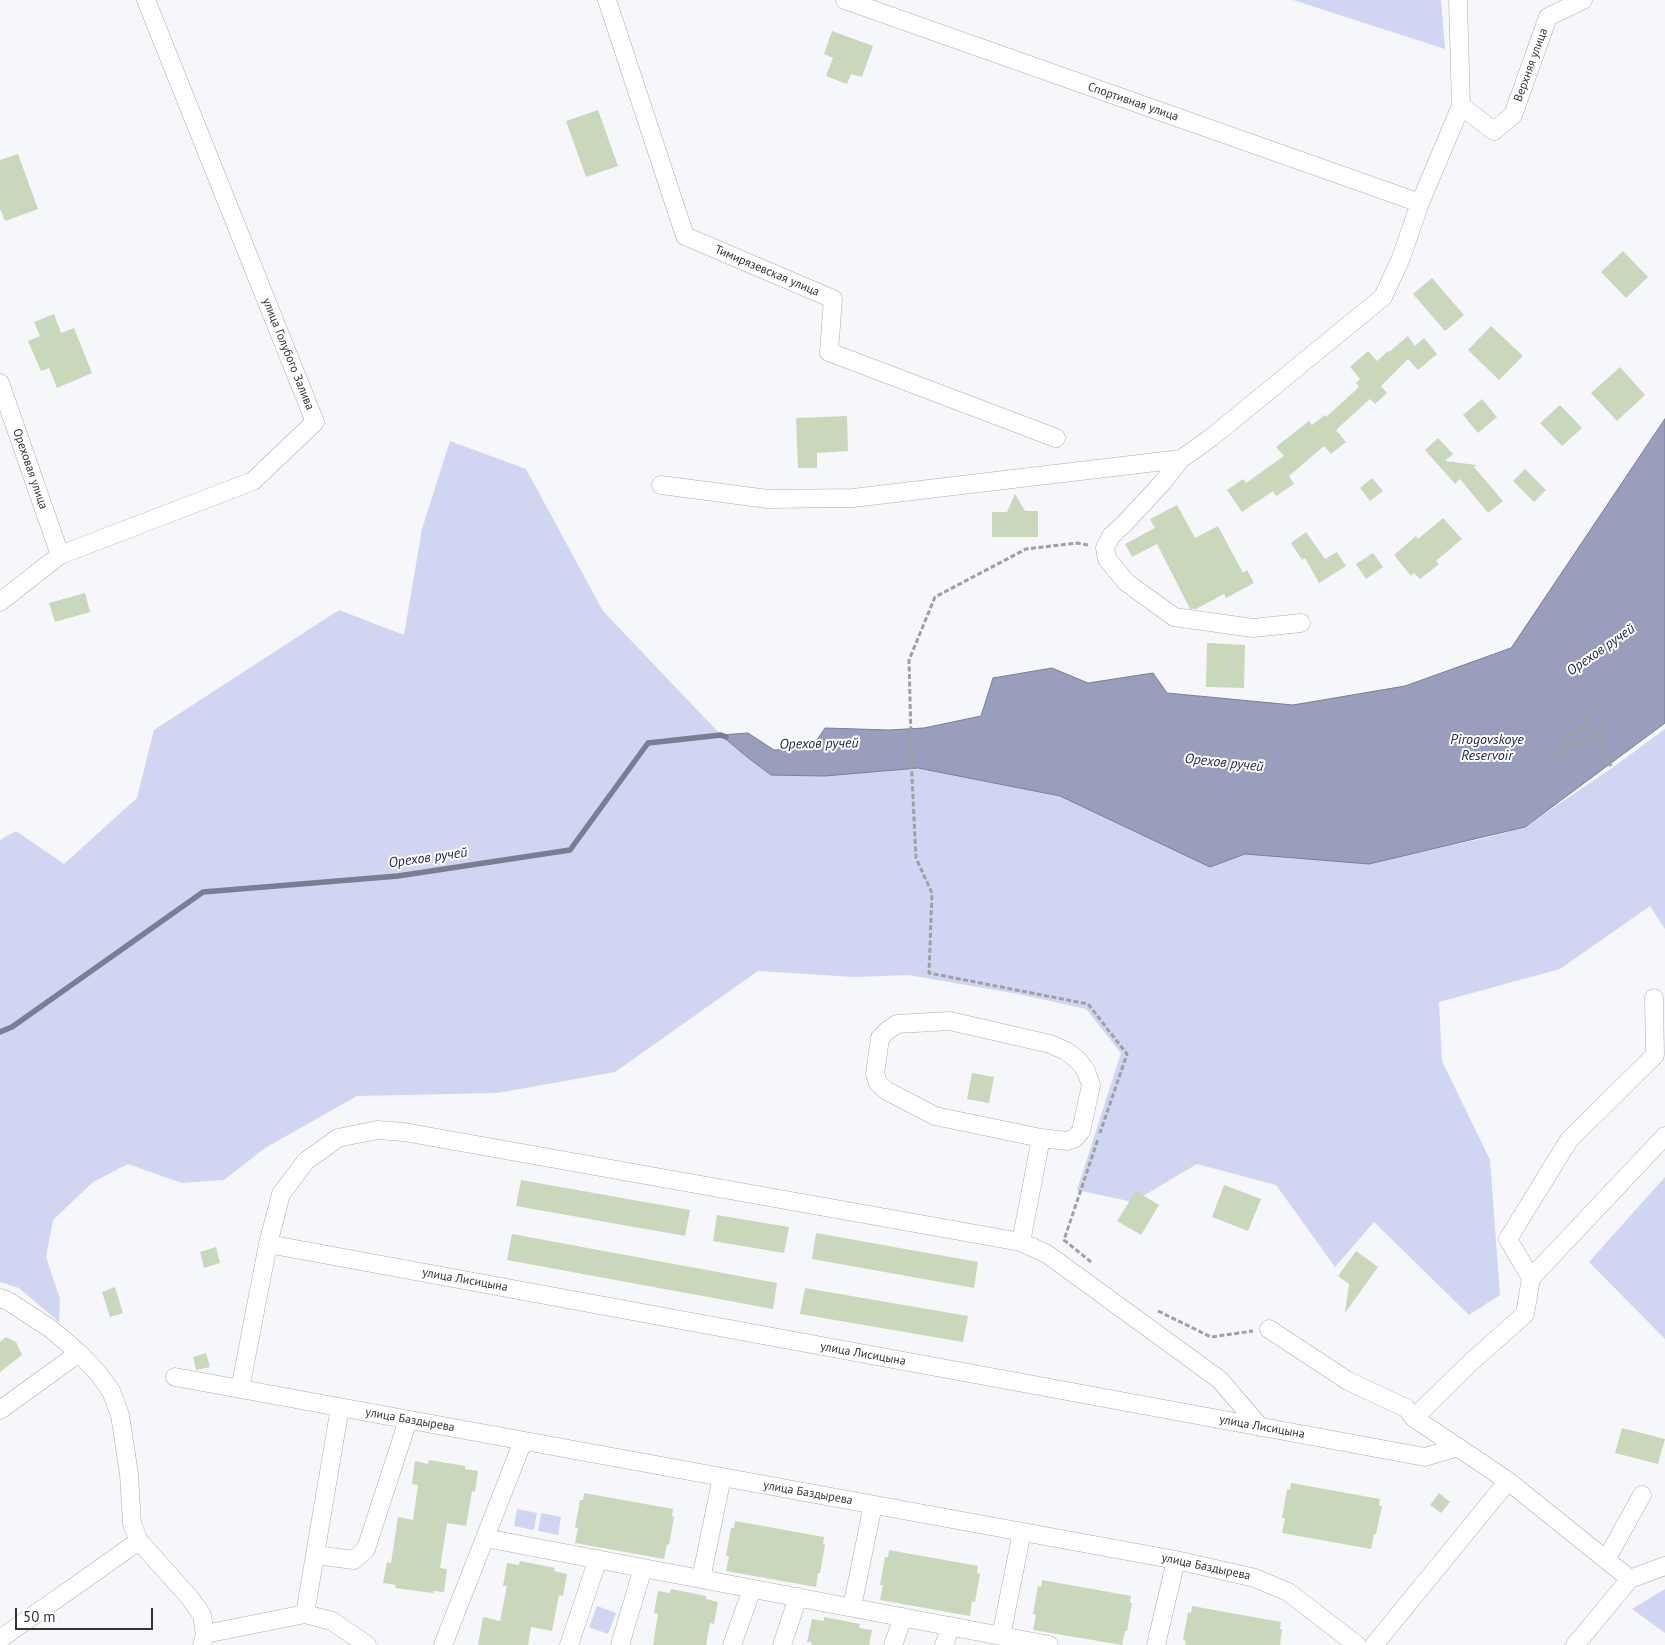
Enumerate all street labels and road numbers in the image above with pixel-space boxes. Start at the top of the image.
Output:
street label: Верхняя улица [1511,26,1551,104]
street label: Спортивная улица [1086,80,1180,124]
street label: Тимирязевская улица [713,242,821,300]
street label: улица Голубого Залива [259,296,317,412]
street label: Ореховая улица [9,427,51,511]
street label: улица Лисицына [421,1265,509,1295]
street label: улица Лисицына [819,1339,907,1369]
street label: улица Баздырева [364,1405,456,1435]
street label: улица Лисицына [1218,1412,1306,1442]
street label: улица Баздырева [762,1478,854,1508]
street label: улица Баздырева [1160,1551,1252,1583]

